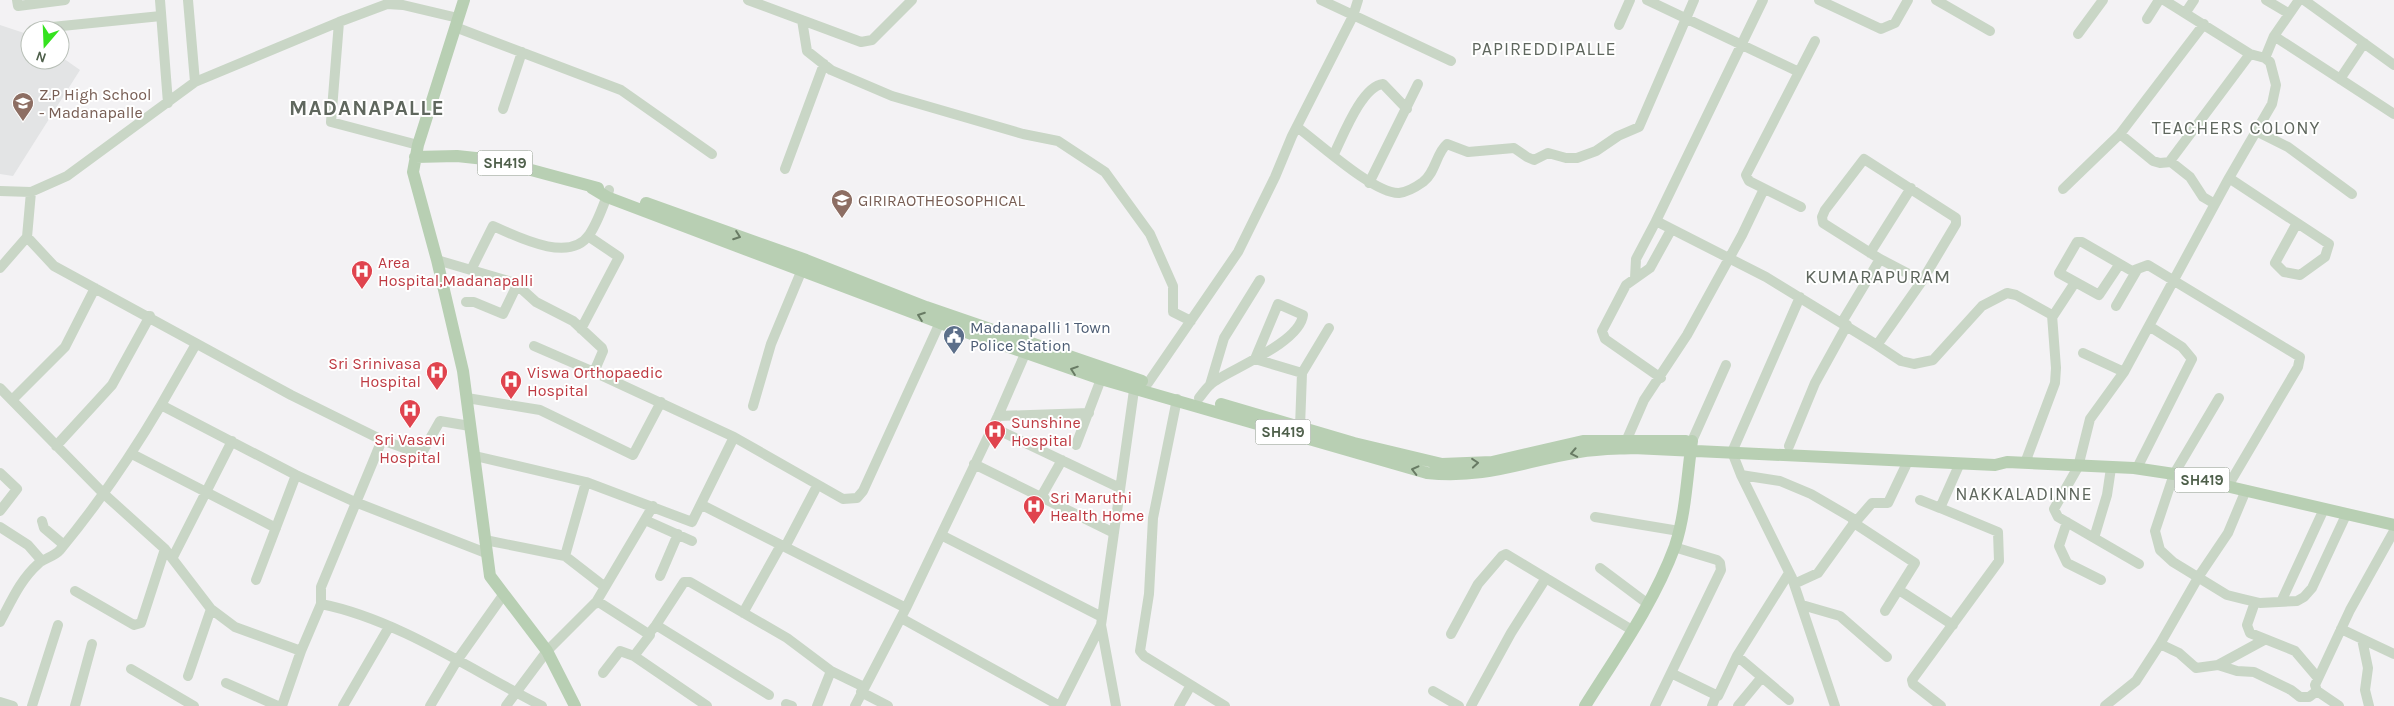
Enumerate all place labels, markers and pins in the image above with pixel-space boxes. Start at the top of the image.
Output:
place label: Z.P High School - Madanapalle [39,85,151,122]
school or university icon: Z.P High School - Madanapalle [11,91,35,122]
school or university icon: GIRIRAOTHEOSOPHICAL [830,188,854,219]
place label: GIRIRAOTHEOSOPHICAL [858,191,1025,210]
place label: Area Hospital,Madanapalli [378,253,534,290]
hospital icon: Area Hospital,Madanapalli [350,259,374,290]
place label: Madanapalli 1 Town Police Station [970,318,1111,355]
public building icon: Madanapalli 1 Town Police Station [942,324,966,355]
place label: Sri Srinivasa Hospital [328,354,421,391]
hospital icon: Sri Srinivasa Hospital [425,360,449,391]
place label: Viswa Orthopaedic Hospital [527,363,663,400]
hospital icon: Viswa Orthopaedic Hospital [499,369,523,400]
hospital icon: Sri Vasavi Hospital [398,398,422,429]
place label: Sunshine Hospital [1011,413,1081,450]
hospital icon: Sunshine Hospital [983,419,1007,450]
place label: Sri Vasavi Hospital [374,430,446,467]
place label: Sri Maruthi Health Home [1050,488,1144,525]
hospital icon: Sri Maruthi Health Home [1022,494,1046,525]

